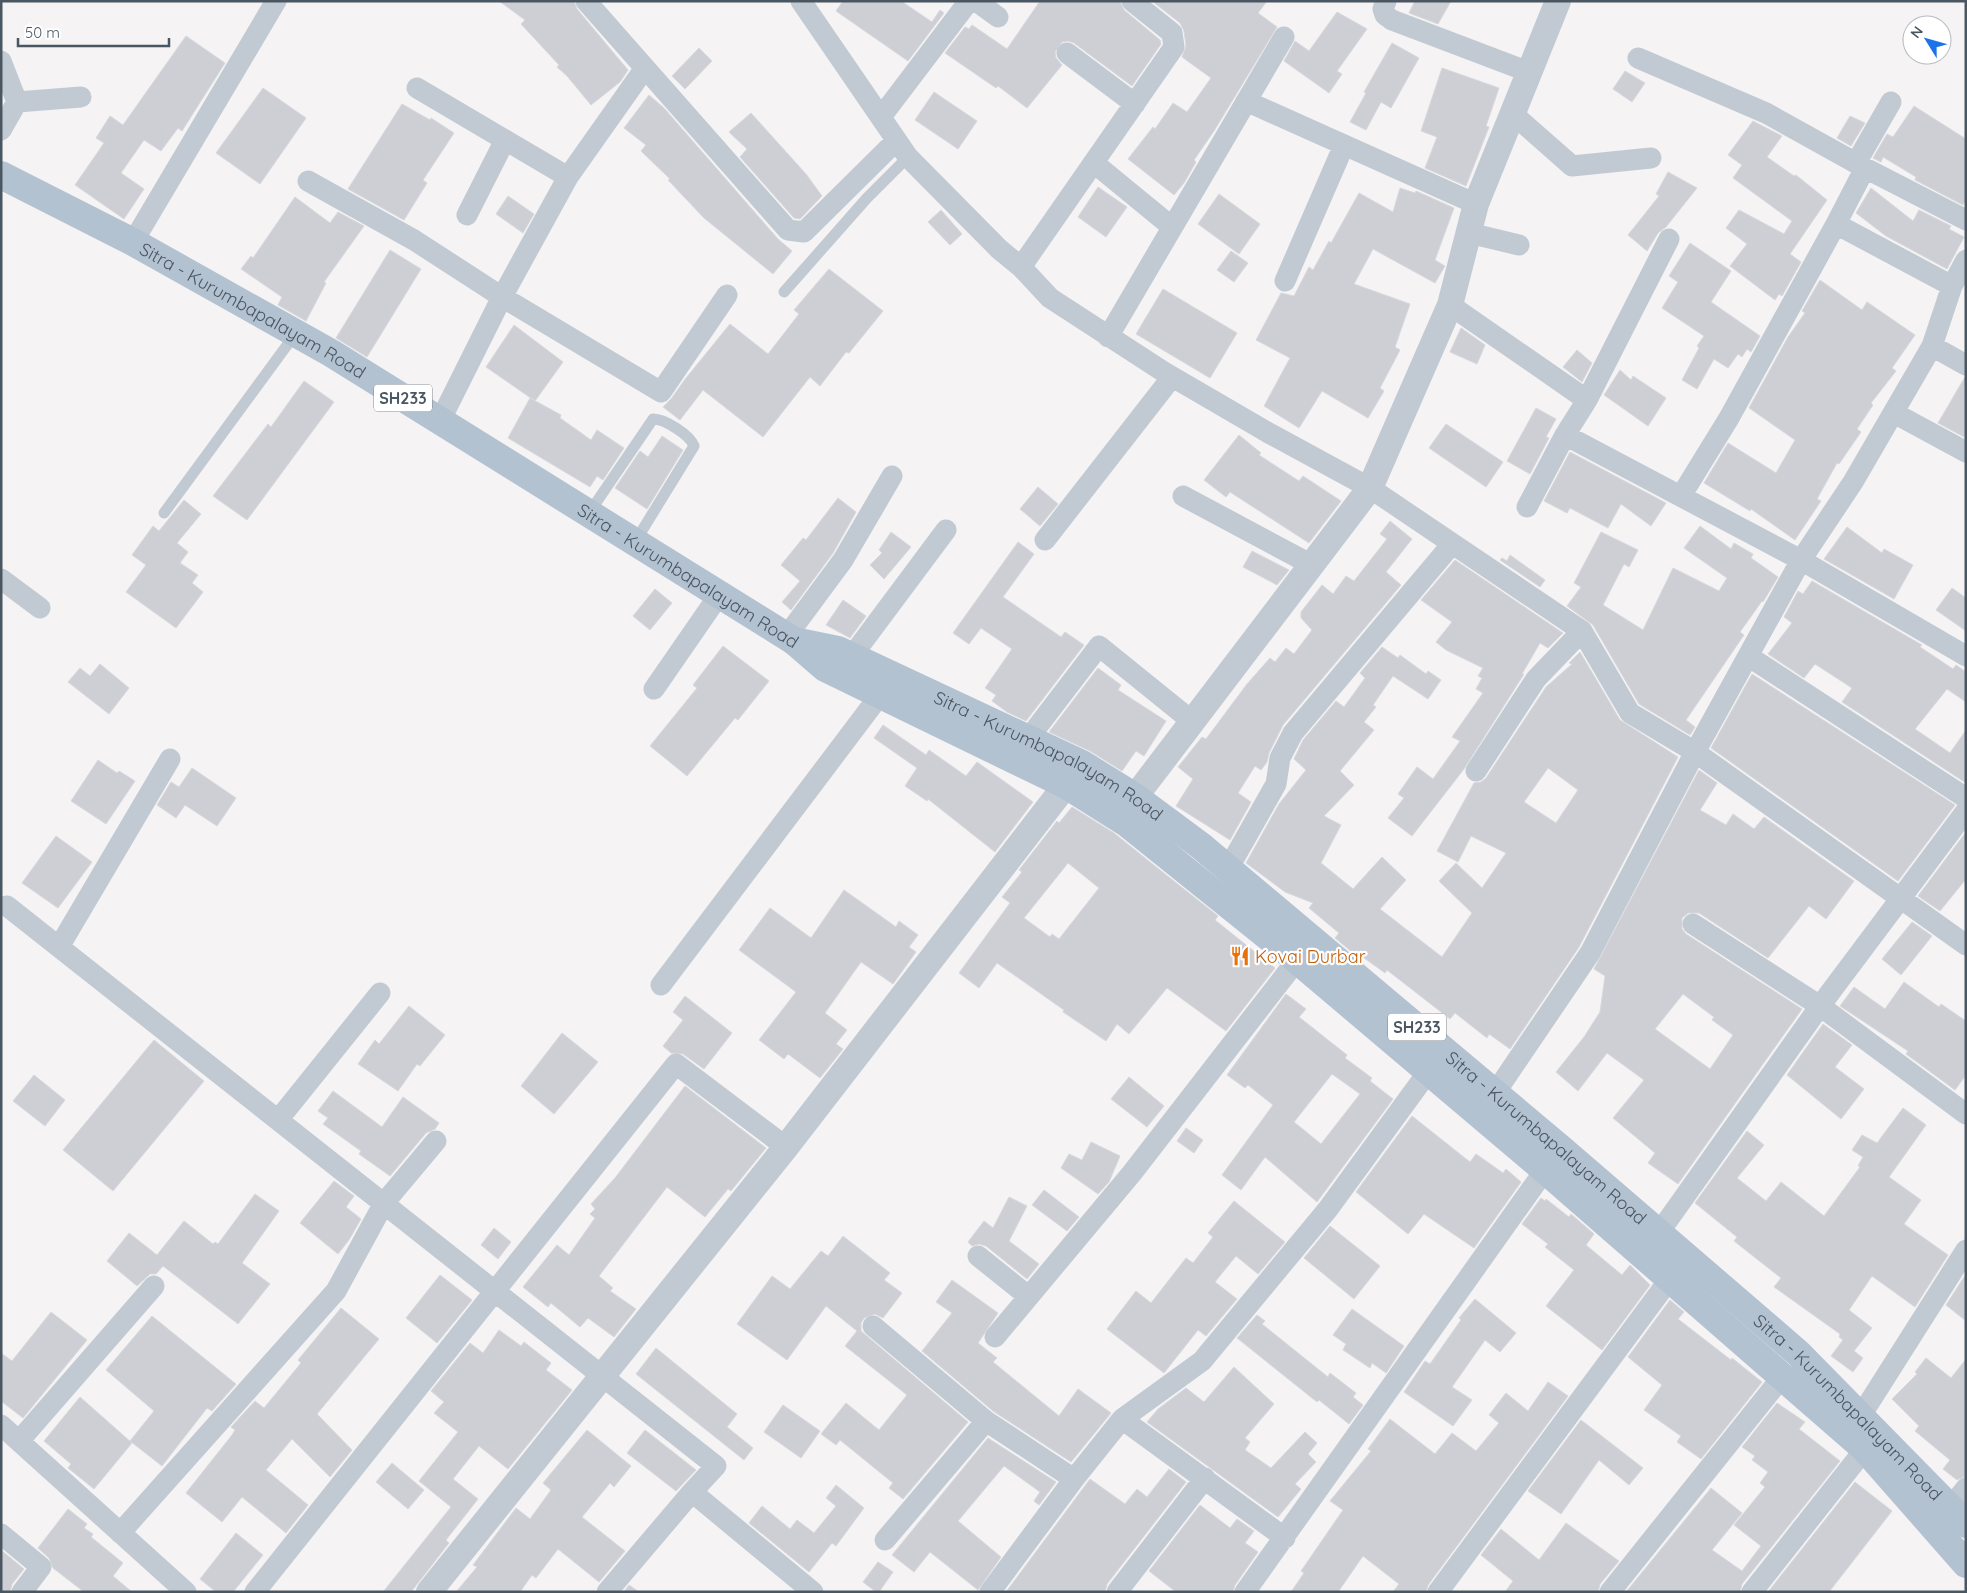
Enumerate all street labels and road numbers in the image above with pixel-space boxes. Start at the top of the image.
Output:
street label: Sitra - Kurumbapalayam Road [136,237,370,383]
road number: SH233 [374,384,432,412]
street label: Sitra - Kurumbapalayam Road [574,498,803,653]
street label: Sitra - Kurumbapalayam Road [931,685,1168,825]
road number: SH233 [1388,1014,1446,1040]
street label: Sitra - Kurumbapalayam Road [1441,1046,1652,1229]
street label: Sitra - Kurumbapalayam Road [1749,1309,1948,1505]

